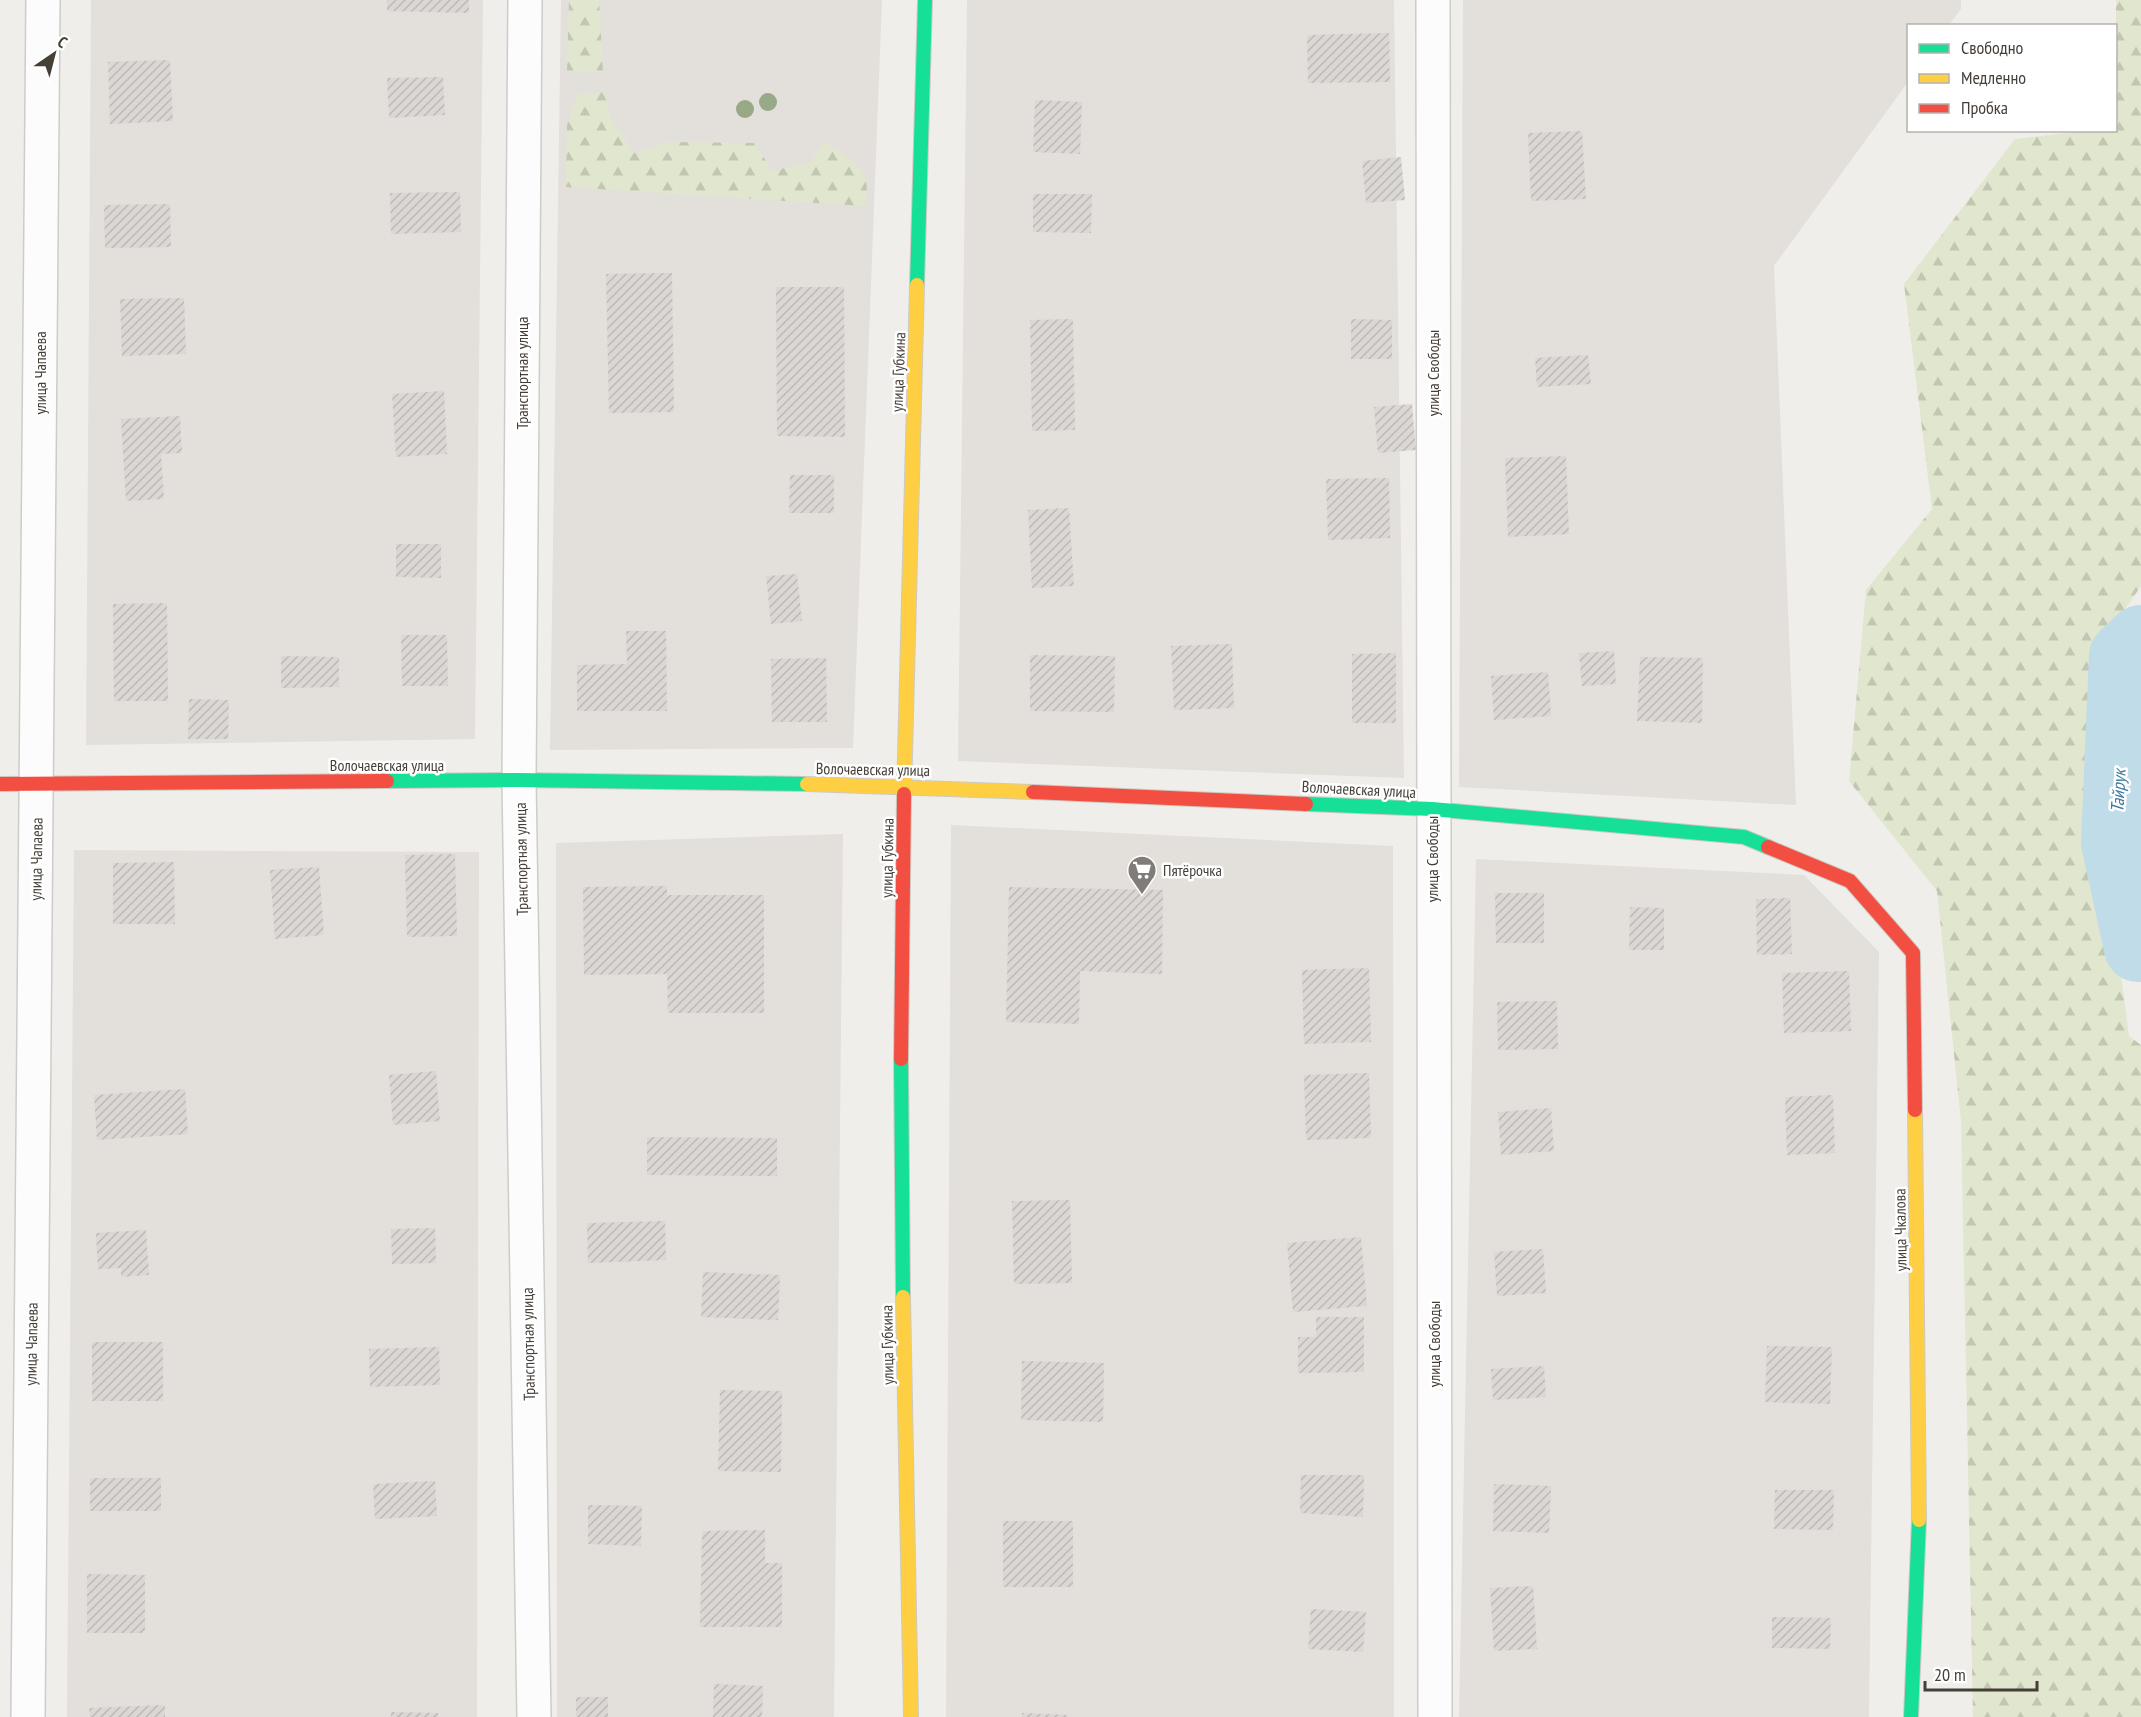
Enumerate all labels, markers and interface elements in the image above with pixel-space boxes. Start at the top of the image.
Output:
north arrow [24,24,84,84]
legend [1907,24,2117,132]
text: С [54,31,72,52]
text: Свободно [1961,36,2024,59]
text: Медленно [1961,66,2026,89]
text: Пробка [1961,96,2008,119]
street label: Транспортная улица [512,316,532,430]
street label: улица Свободы [1423,330,1443,416]
street label: улица Чапаева [30,331,50,415]
street label: улица Губкина [887,332,909,412]
street label: Волочаевская улица [330,755,444,775]
street label: Волочаевская улица [816,758,930,780]
water label: Тайрук [2105,767,2131,813]
street label: Волочаевская улица [1301,776,1417,802]
street label: Транспортная улица [510,802,532,916]
street label: улица Свободы [1422,816,1442,902]
street label: улица Чапаева [25,817,47,901]
street label: улица Губкина [876,818,898,898]
supermarket icon: Пятёрочка [1126,854,1158,896]
place label: Пятёрочка [1163,860,1222,880]
street label: улица Чкалова [1889,1188,1911,1272]
street label: Транспортная улица [517,1287,539,1401]
street label: улица Свободы [1424,1301,1444,1387]
street label: улица Чапаева [20,1302,42,1386]
street label: улица Губкина [876,1305,898,1385]
scale bar [1925,1654,2038,1692]
text: 20 m [1934,1663,1966,1686]

